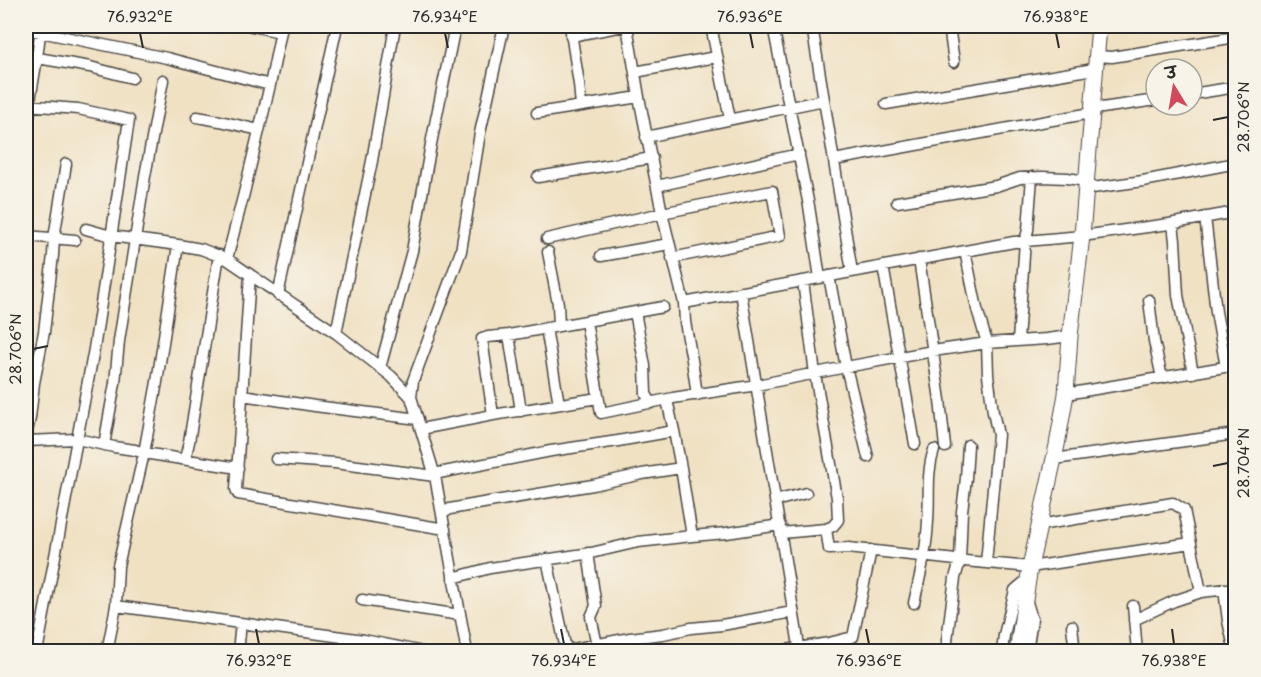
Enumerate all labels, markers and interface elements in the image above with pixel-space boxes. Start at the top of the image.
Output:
text: 76.932°E [107,4,173,27]
text: 76.934°E [412,4,478,27]
text: 76.936°E [717,4,783,27]
text: 76.938°E [1023,4,1089,27]
north arrow [1144,57,1204,117]
text: उ [1161,58,1180,84]
text: 28.706°N [1231,81,1254,153]
text: 28.706°N [3,313,26,385]
text: 28.704°N [1231,428,1254,498]
text: 76.932°E [226,648,292,671]
text: 76.934°E [531,648,597,671]
text: 76.936°E [836,648,902,671]
text: 76.938°E [1141,648,1207,671]

